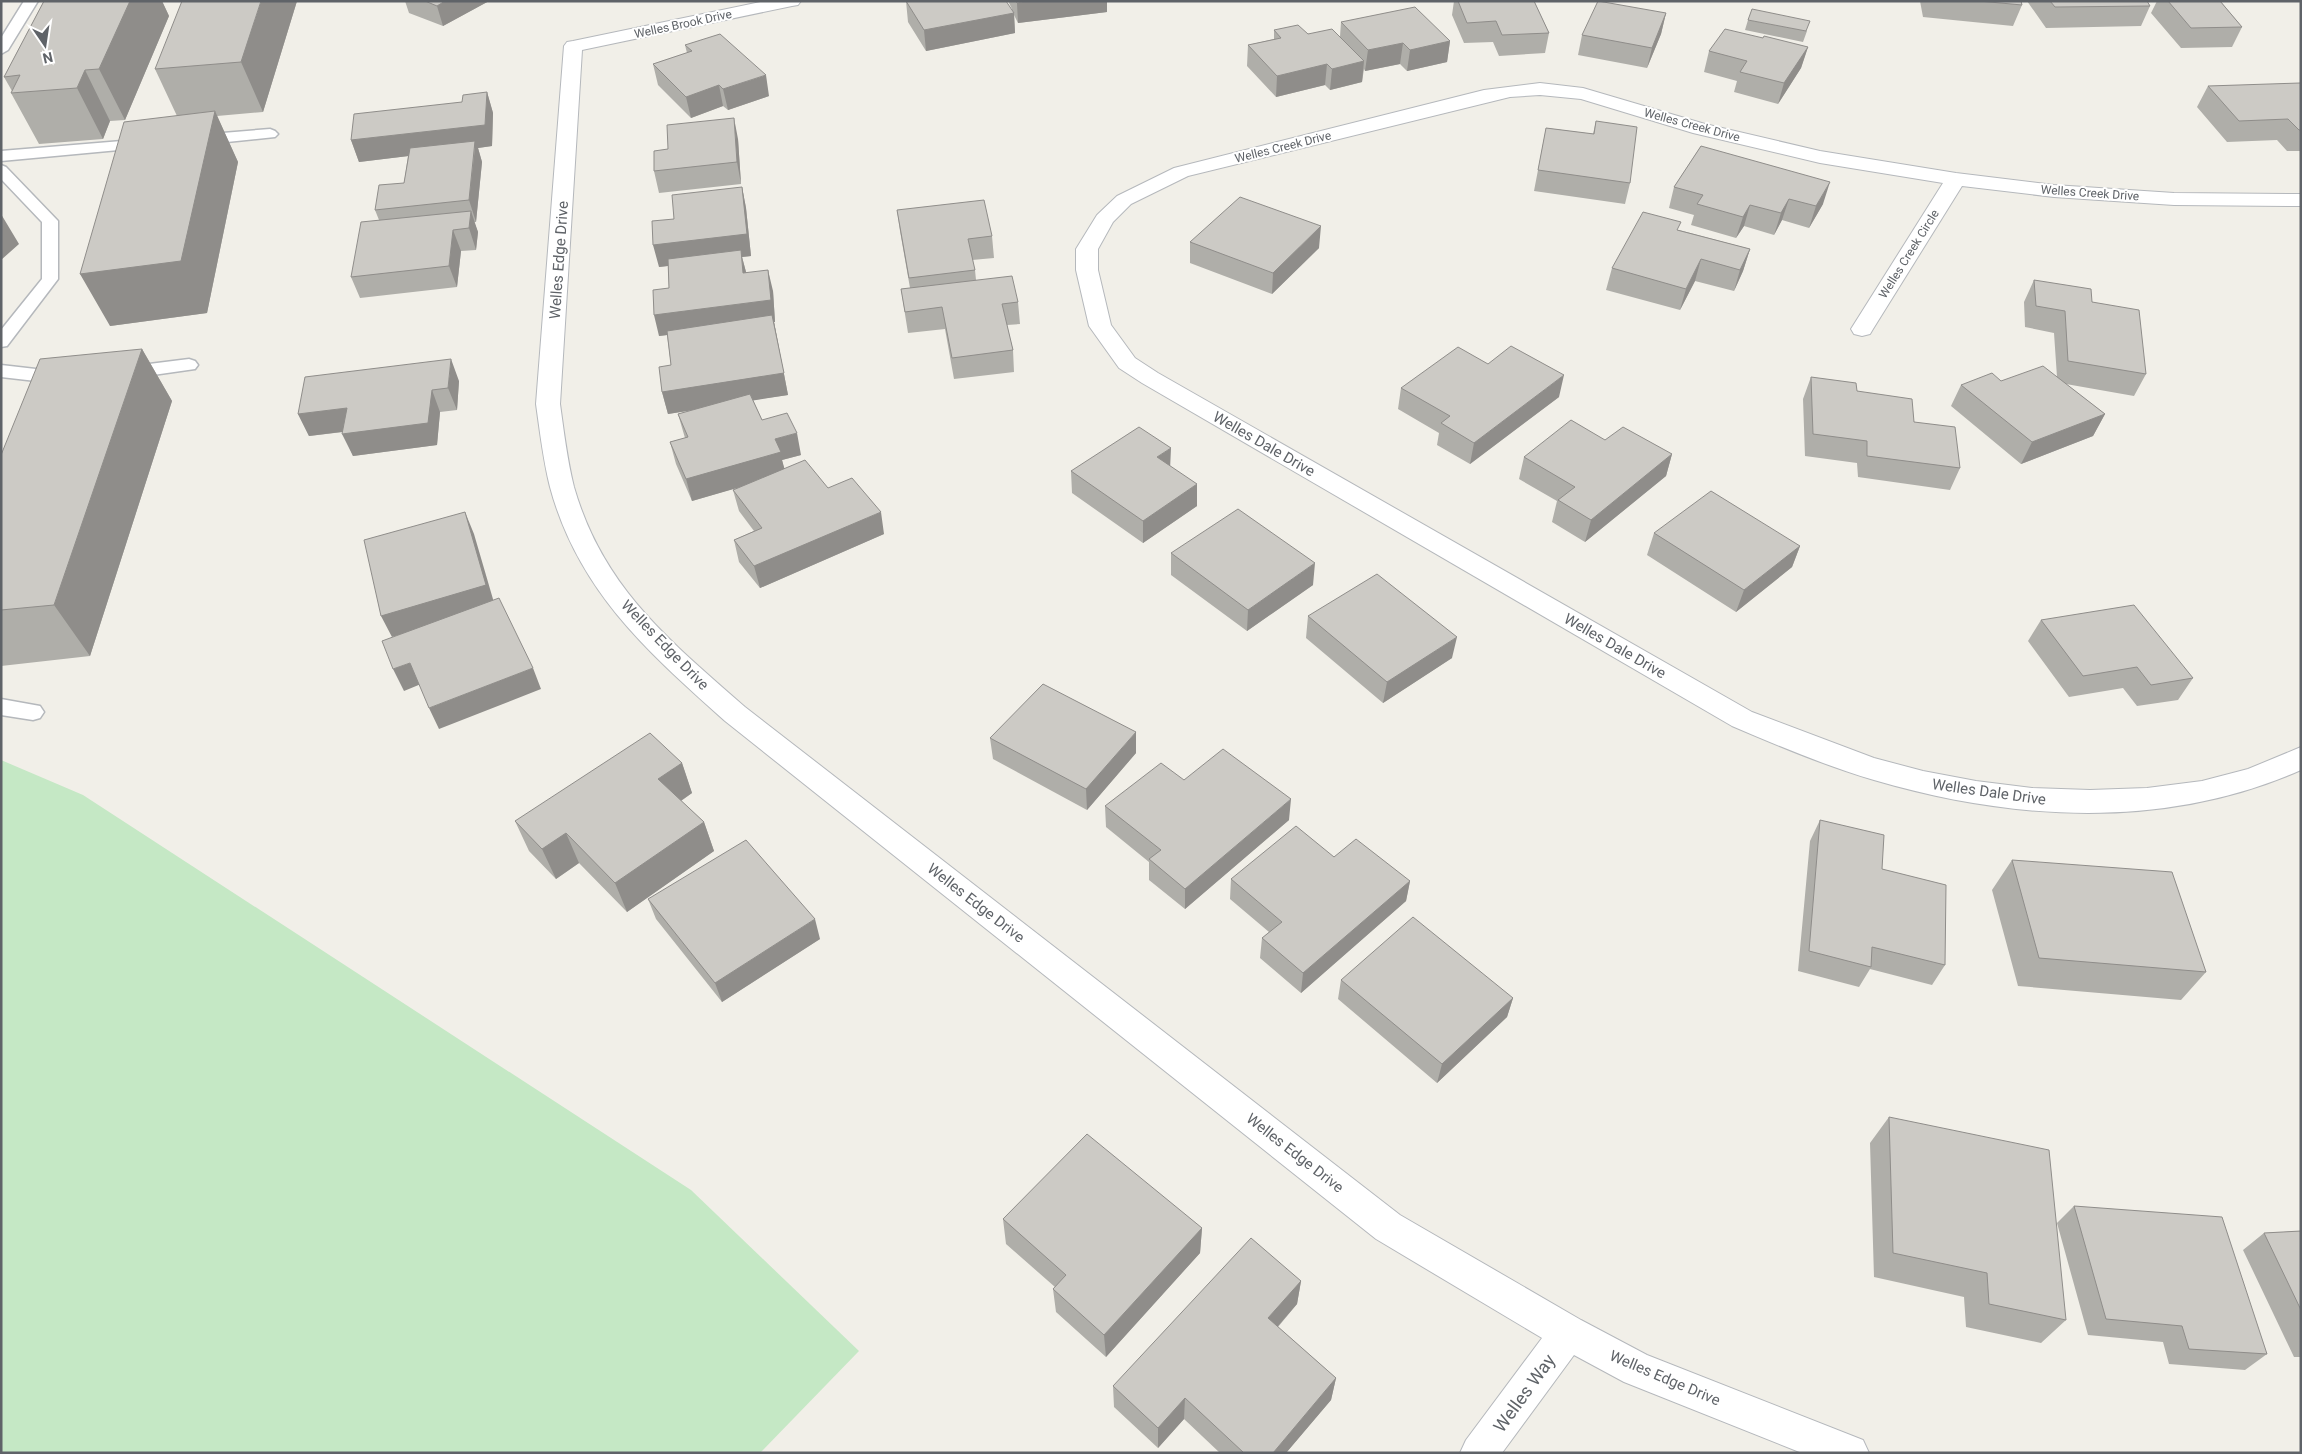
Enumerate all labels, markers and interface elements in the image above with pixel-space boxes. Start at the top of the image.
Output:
street label: Welles Brook Drive [633,7,733,41]
north arrow [20,20,70,70]
text: N [41,49,55,67]
street label: Welles Creek Drive [1643,105,1741,145]
street label: Welles Creek Drive [1233,128,1333,166]
street label: Welles Creek Drive [2040,183,2140,203]
street label: Welles Edge Drive [546,200,572,320]
street label: Welles Creek Circle [1876,207,1942,301]
street label: Welles Dale Drive [1210,408,1318,481]
street label: Welles Edge Drive [617,596,713,694]
street label: Welles Dale Drive [1561,610,1669,683]
street label: Welles Dale Drive [1931,775,2047,809]
street label: Welles Edge Drive [924,859,1028,947]
street label: Welles Edge Drive [1243,1109,1347,1197]
street label: Welles Edge Drive [1607,1347,1723,1409]
street label: Welles Way [1489,1350,1560,1436]

